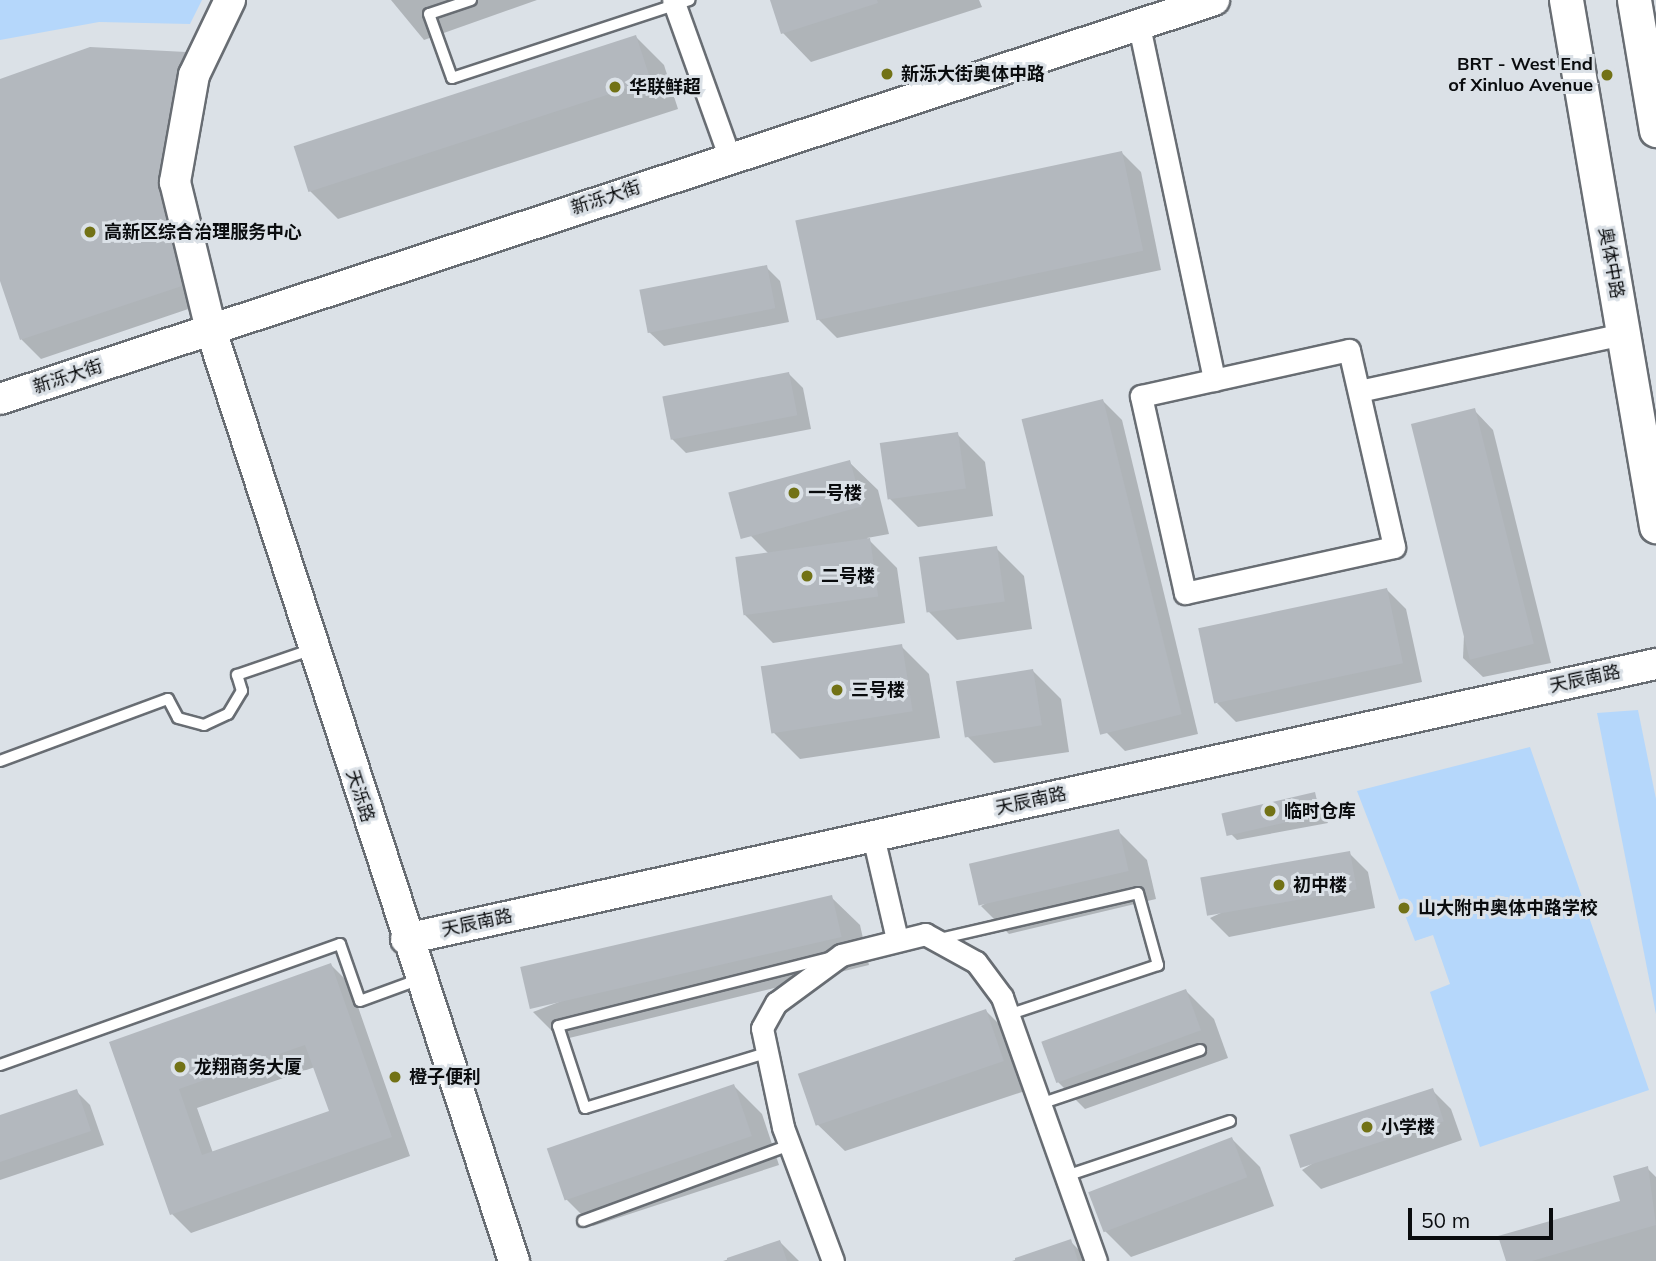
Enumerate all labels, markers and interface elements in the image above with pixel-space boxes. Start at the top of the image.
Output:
place label: BRT - West End of Xinluo Avenue [1448,54,1593,96]
place label: 新泺大街奥体中路 [901,63,1045,85]
marker: 新泺大街奥体中路 [879,66,895,82]
marker: BRT - West End of Xinluo Avenue [1599,67,1615,83]
place label: 华联鲜超 [629,76,701,98]
marker: 华联鲜超 [607,79,623,95]
street label: 新泺大街 [568,177,644,219]
place label: 高新区综合治理服务中心 [104,221,302,243]
marker: 高新区综合治理服务中心 [82,224,98,240]
street label: 奥体中路 [1594,226,1628,300]
street label: 新泺大街 [30,356,106,398]
place label: 一号楼 [808,482,862,504]
marker: 一号楼 [786,485,802,501]
place label: 二号楼 [821,565,875,587]
marker: 二号楼 [799,568,815,584]
street label: 天辰南路 [1548,661,1622,697]
place label: 三号楼 [851,679,905,701]
marker: 三号楼 [829,682,845,698]
street label: 天泺路 [341,767,379,825]
street label: 天辰南路 [994,783,1068,819]
place label: 临时仓库 [1284,800,1356,822]
marker: 临时仓库 [1262,803,1278,819]
place label: 初中楼 [1293,874,1347,896]
marker: 初中楼 [1271,877,1287,893]
place label: 山大附中奥体中路学校 [1418,897,1598,919]
marker: 山大附中奥体中路学校 [1396,900,1412,916]
street label: 天辰南路 [440,905,514,941]
place label: 龙翔商务大厦 [194,1056,302,1078]
marker: 龙翔商务大厦 [172,1059,188,1075]
place label: 橙子便利 [409,1066,481,1088]
marker: 橙子便利 [387,1069,403,1085]
place label: 小学楼 [1381,1116,1435,1138]
marker: 小学楼 [1359,1119,1375,1135]
scale bar [1411,1194,1556,1238]
text: 50 m [1421,1207,1470,1233]

